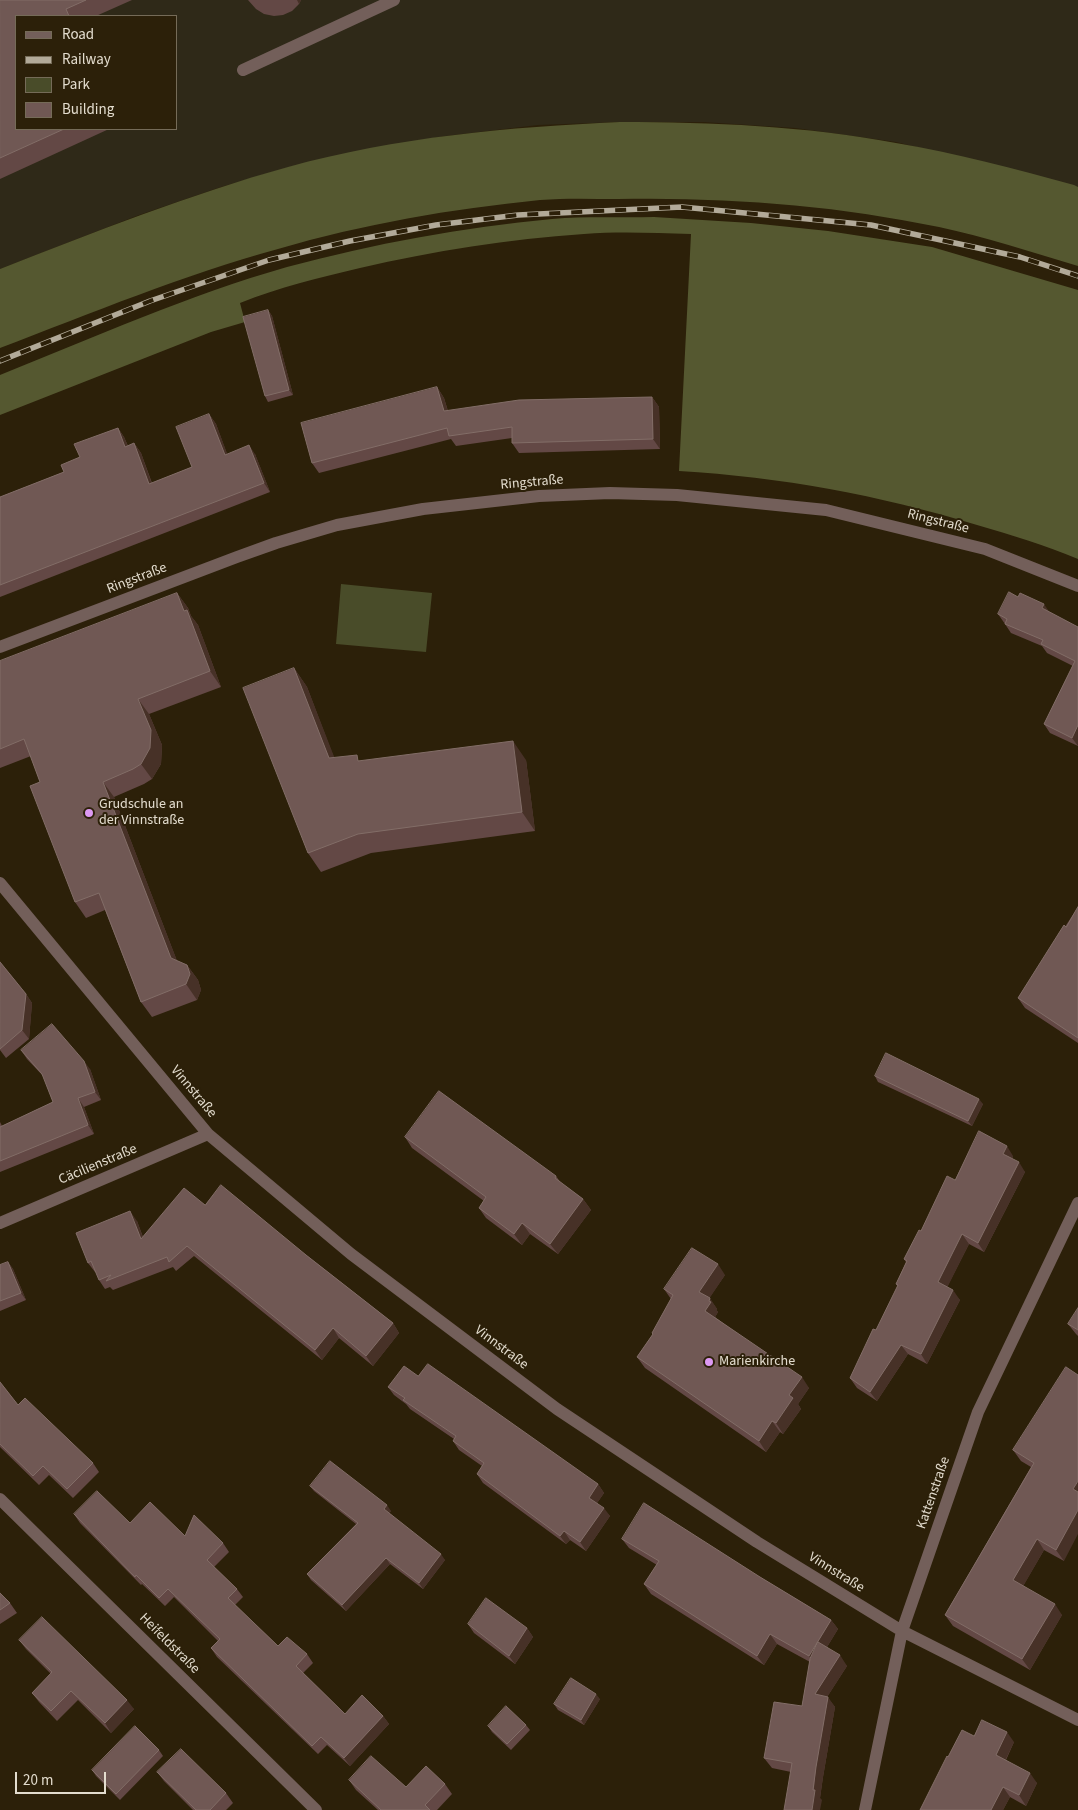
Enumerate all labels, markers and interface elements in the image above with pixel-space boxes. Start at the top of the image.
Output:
legend [15,15,178,130]
text: Road [62,24,94,45]
text: Railway [62,49,111,70]
text: Park [62,74,90,95]
text: Building [62,99,114,120]
street label: Ringstraße [500,472,564,494]
street label: Ringstraße [905,506,971,538]
street label: Ringstraße [105,560,169,598]
place label: Grudschule an der Vinnstraße [99,797,184,830]
marker: Grudschule an der Vinnstraße [83,807,95,819]
street label: Vinnstraße [166,1063,220,1121]
street label: Cäcilienstraße [56,1141,140,1189]
street label: Vinnstraße [471,1322,531,1374]
place label: Marienkirche [719,1354,795,1370]
marker: Marienkirche [703,1356,715,1368]
street label: Kattenstraße [914,1455,954,1531]
street label: Vinnstraße [805,1549,867,1597]
street label: Heifeldstraße [135,1610,203,1678]
scale bar [18,1762,109,1794]
text: 20 m [23,1770,53,1791]

